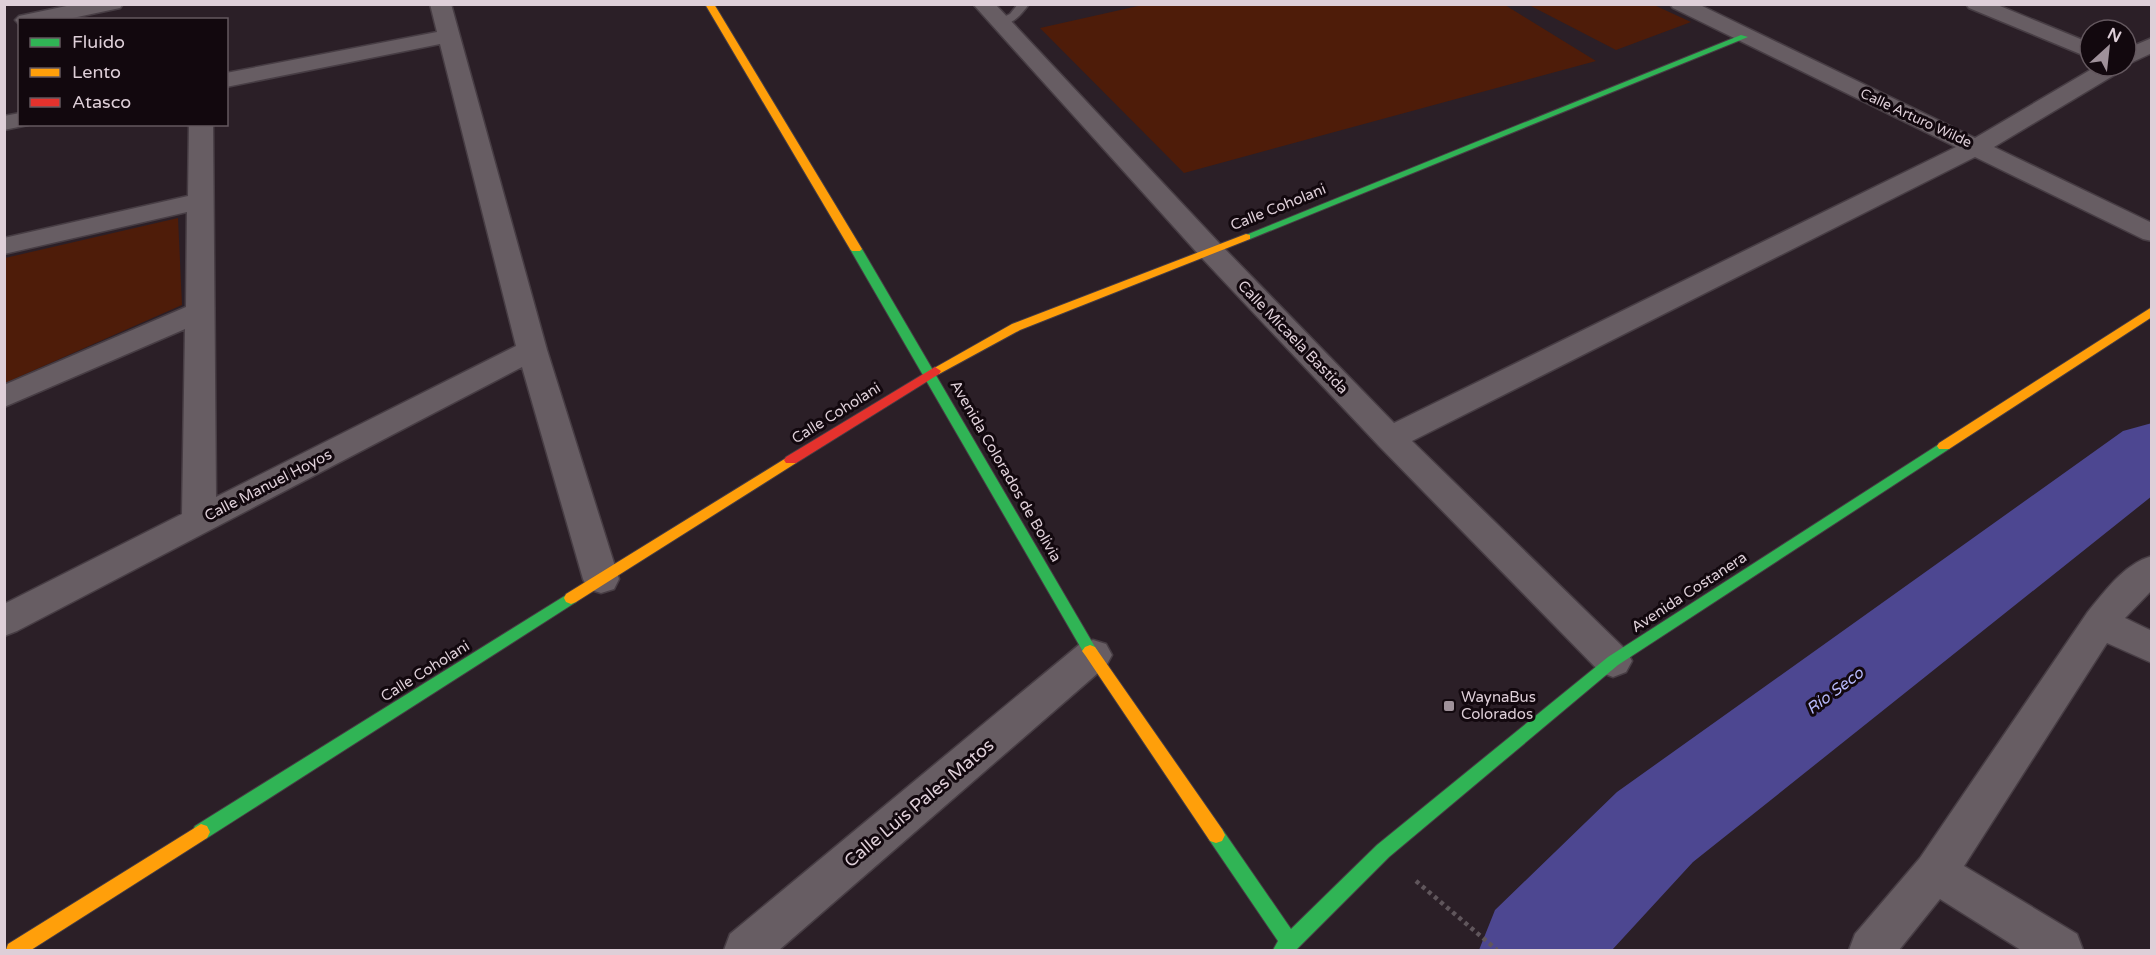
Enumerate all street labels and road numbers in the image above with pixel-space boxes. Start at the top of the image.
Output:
street label: Calle Arturo Wilde [1858,85,1974,151]
street label: Calle Coholani [1228,180,1328,234]
street label: Calle Micaela Bastida [1234,276,1352,398]
street label: Avenida Colorados de Bolivia [947,377,1065,565]
street label: Calle Coholani [788,379,884,447]
street label: Calle Manuel Hoyos [201,445,335,525]
street label: Avenida Costanera [1628,548,1750,636]
street label: Calle Coholani [377,637,473,705]
street label: Calle Luis Pales Matos [840,734,998,872]

